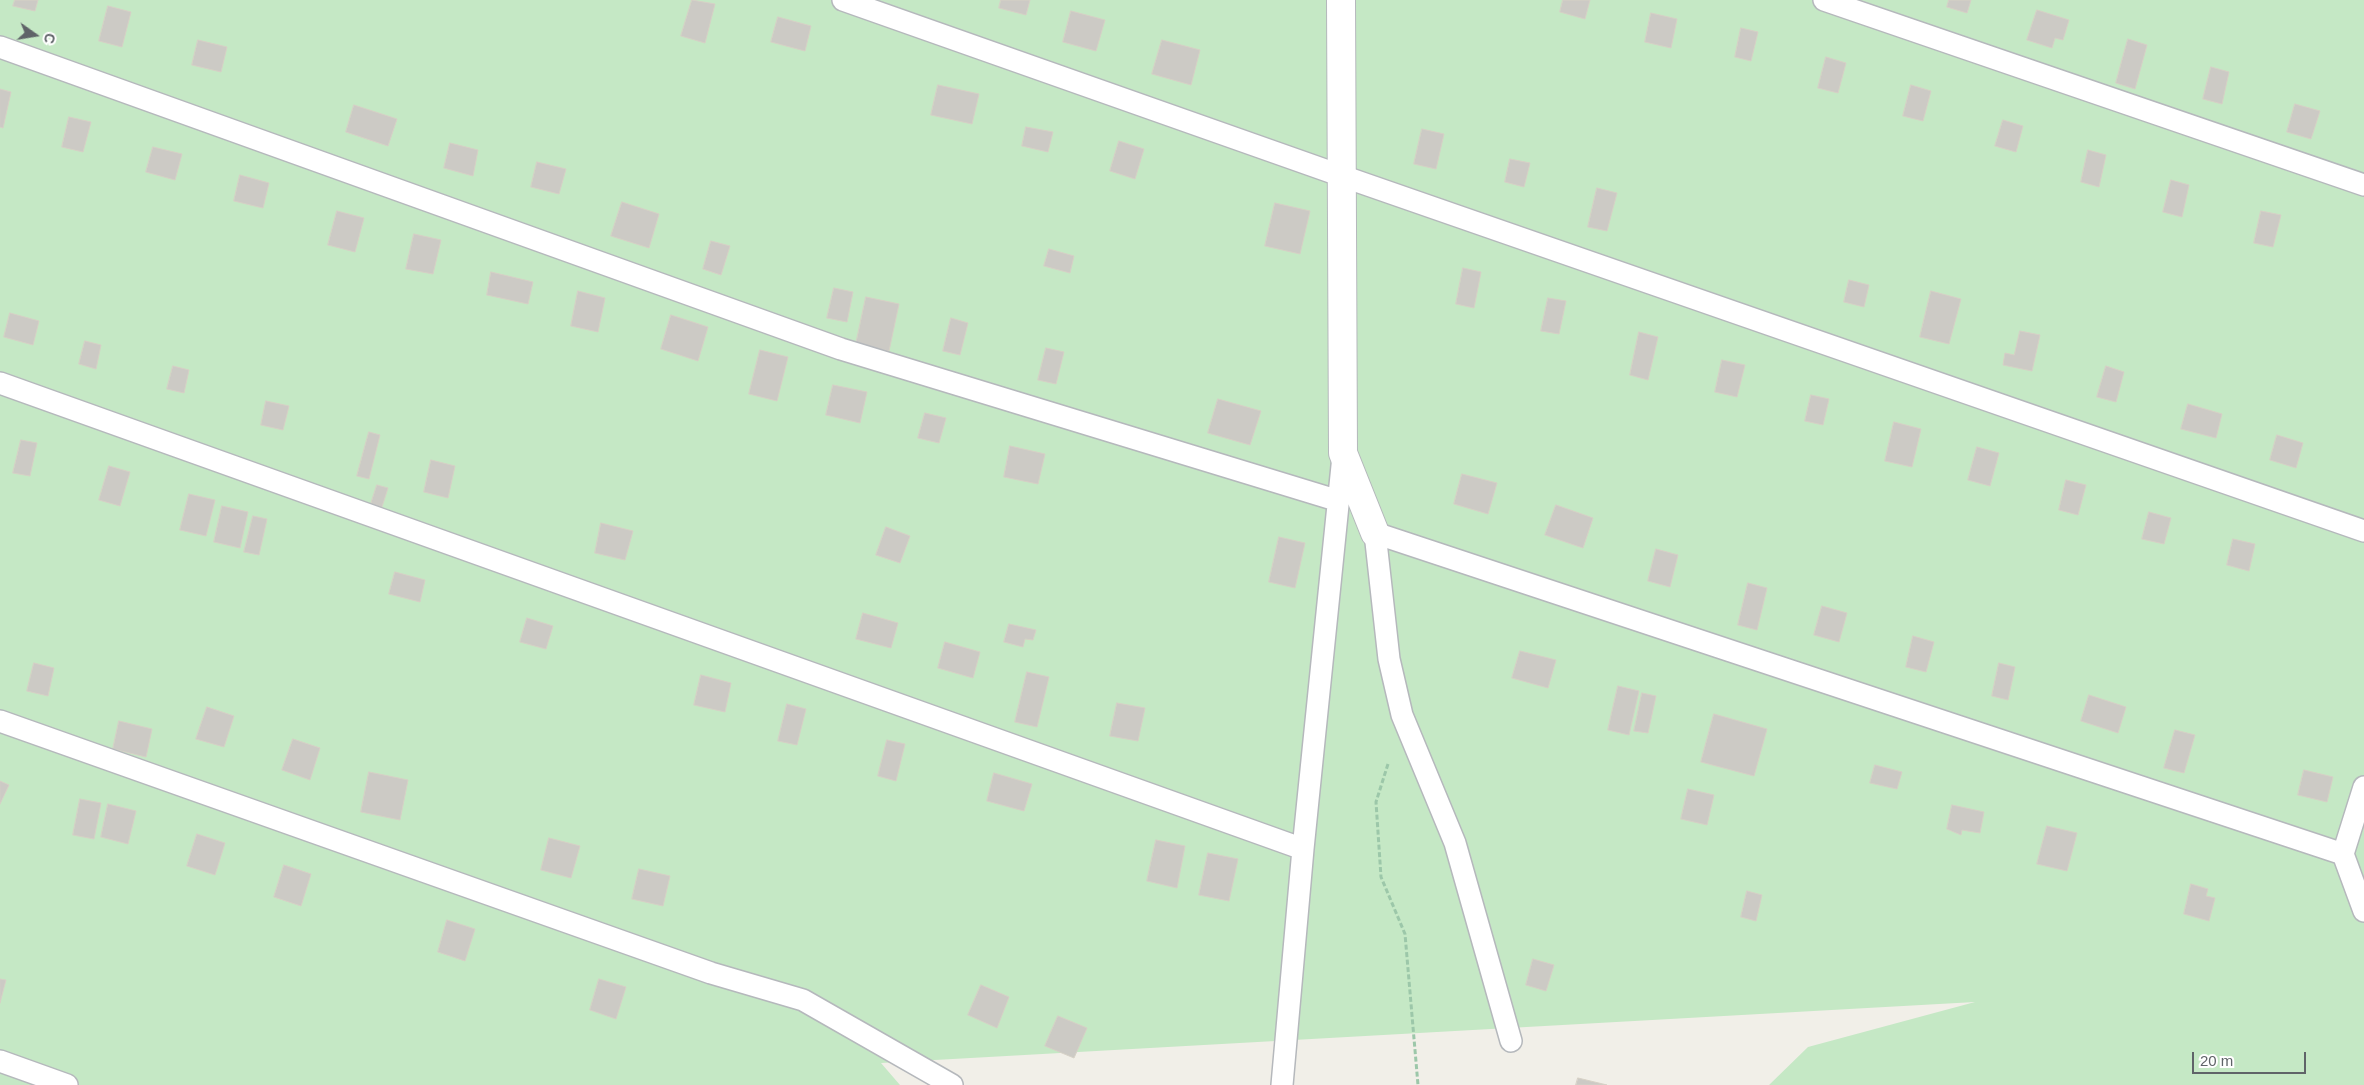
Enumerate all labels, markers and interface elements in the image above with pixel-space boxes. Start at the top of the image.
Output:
north arrow [10,10,60,60]
text: С [41,32,59,45]
scale bar [2194,1042,2308,1074]
text: 20 m [2200,1052,2233,1069]

